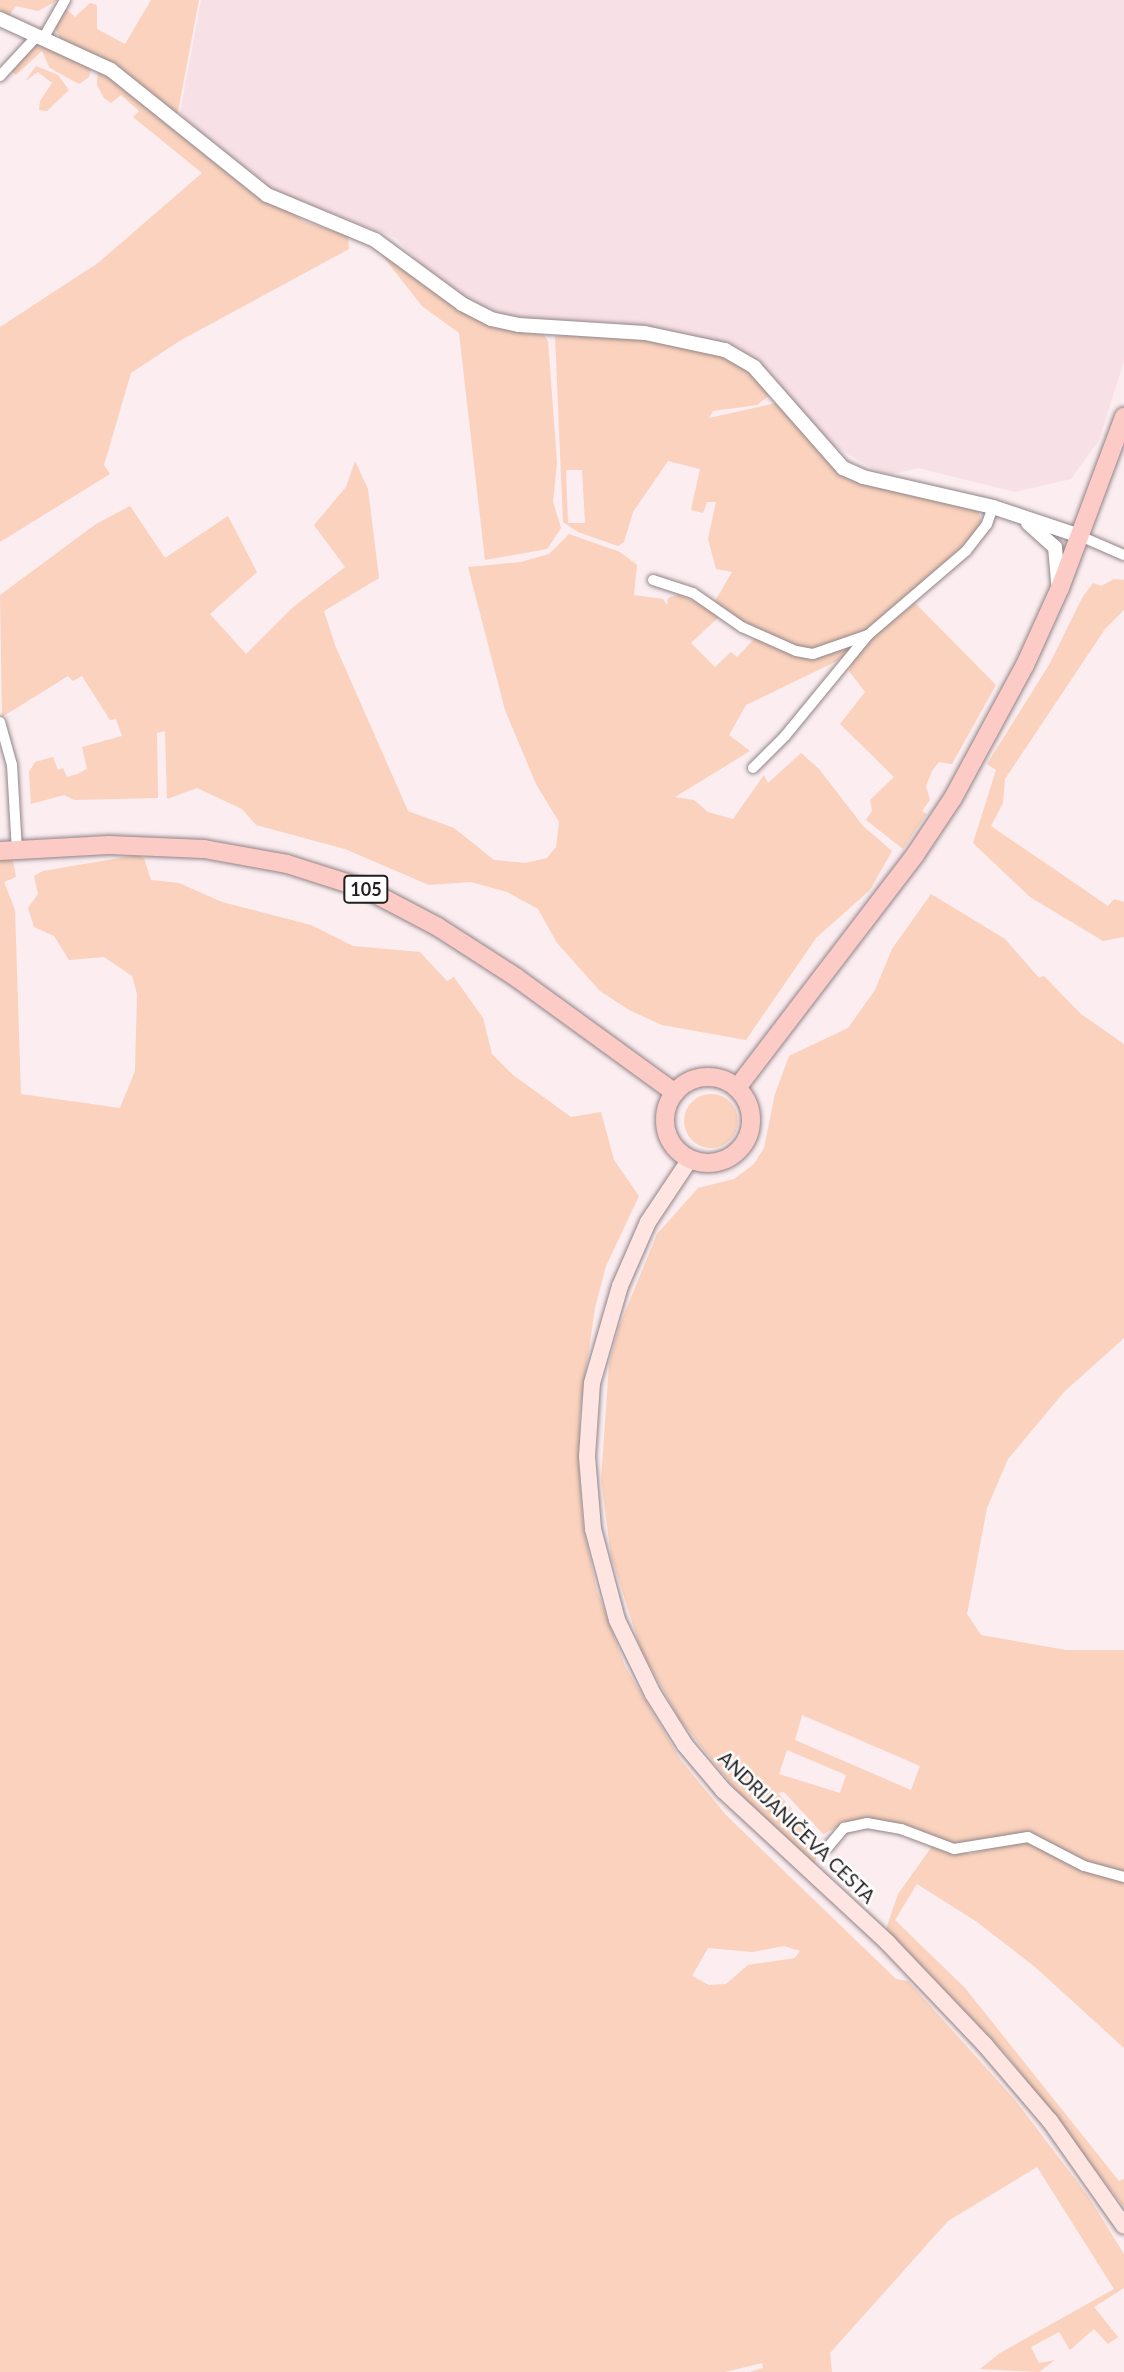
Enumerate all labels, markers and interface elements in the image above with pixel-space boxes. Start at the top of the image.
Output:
road number: 105 [343,874,389,904]
street label: ANDRIJANIČEVA CESTA [714,1746,880,1908]

